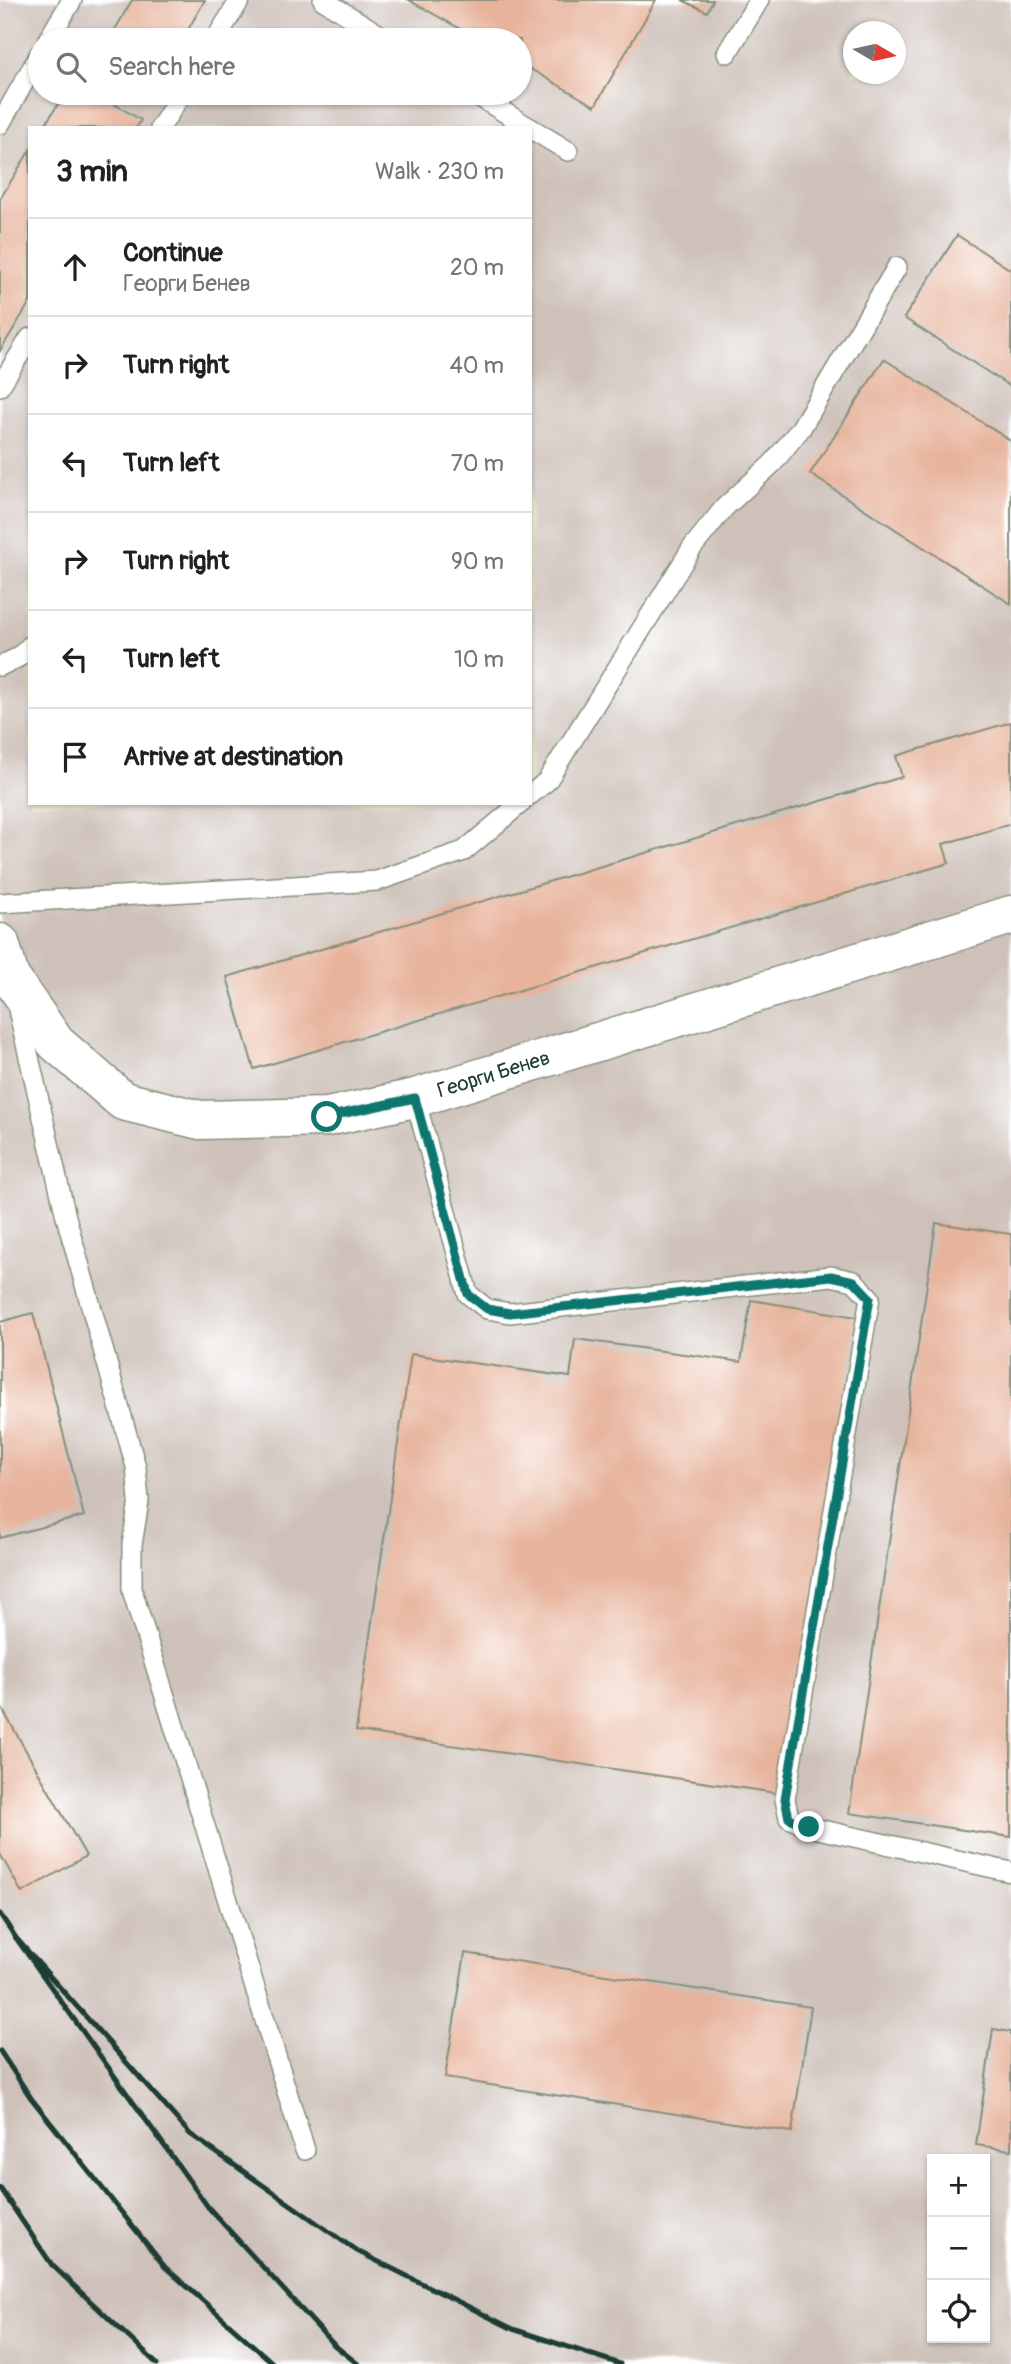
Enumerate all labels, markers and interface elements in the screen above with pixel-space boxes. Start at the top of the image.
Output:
north arrow [843,21,906,84]
search box [28,28,532,105]
icon: search [52,48,90,86]
text: Search here [108,51,235,83]
text: 3 min [56,153,128,190]
text: Walk · 230 m [375,157,504,186]
text: Continue [123,237,223,269]
icon: ahead [56,248,94,286]
text: 20 m [450,253,504,282]
text: Георги Бенев [123,269,251,298]
icon: right [56,346,94,384]
text: Turn right [123,349,229,381]
text: 40 m [450,351,504,380]
icon: left [56,444,94,482]
text: Turn left [123,447,219,479]
text: 70 m [451,449,504,478]
icon: right [56,542,94,580]
text: Turn right [123,545,229,577]
text: 90 m [451,547,504,576]
icon: left [56,640,94,678]
text: Turn left [123,643,219,675]
text: 10 m [454,645,504,674]
icon: arrive [56,738,94,776]
text: Arrive at destination [123,741,343,773]
street label: Георги Бенев [434,1044,553,1104]
route start [311,1101,342,1132]
route end [793,1811,824,1842]
map controls [927,2154,990,2343]
button: + [927,2154,990,2217]
button: − [927,2217,990,2280]
button: locate [927,2280,990,2343]

